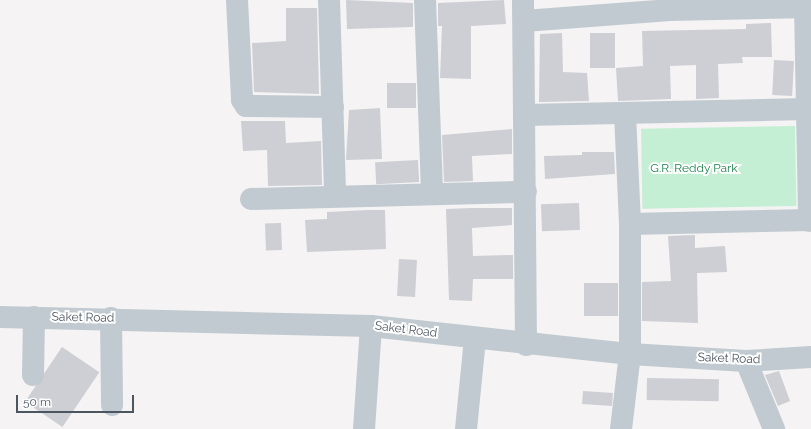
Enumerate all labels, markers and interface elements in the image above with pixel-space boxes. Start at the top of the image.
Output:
park label: G.R. Reddy Park [650,162,738,176]
street label: Saket Road [52,310,114,326]
street label: Saket Road [374,319,438,341]
street label: Saket Road [697,351,761,367]
scale bar [18,387,136,413]
text: 50 m [23,395,51,409]

